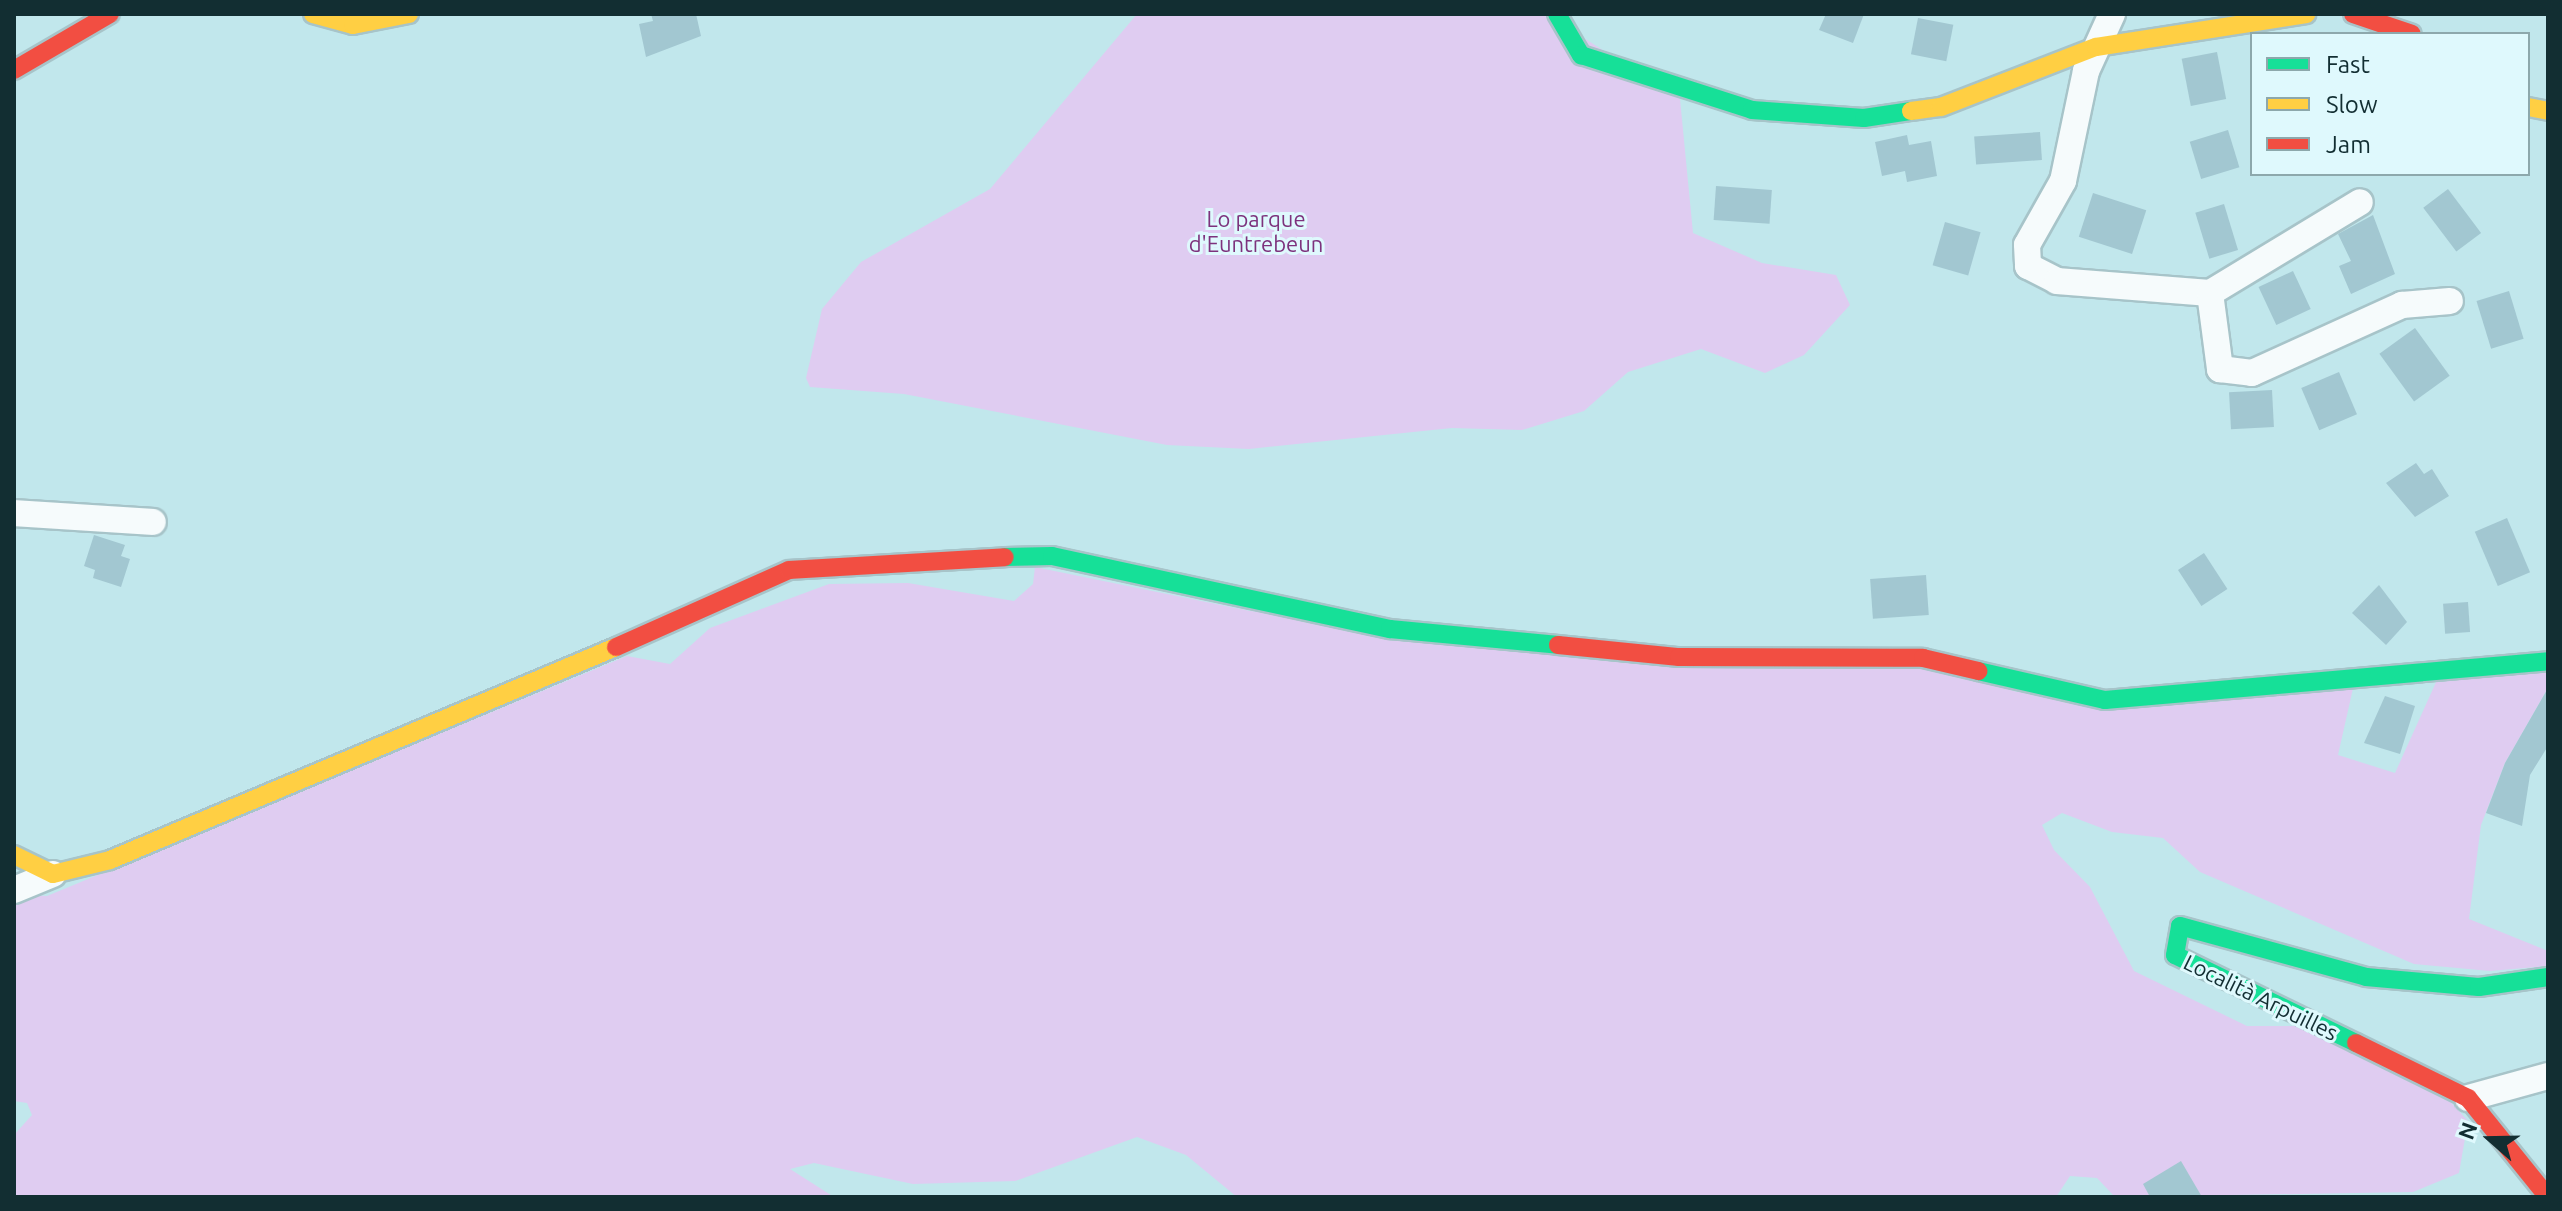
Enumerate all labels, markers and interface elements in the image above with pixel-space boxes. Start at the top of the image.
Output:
legend [2250,32,2530,176]
text: Fast [2326,51,2370,78]
text: Slow [2326,91,2378,118]
text: Jam [2326,131,2371,158]
park label: Lo parque d'Euntrebeun [1189,205,1323,256]
street label: Località Arpuilles [2180,948,2342,1046]
north arrow [2450,1099,2530,1179]
text: N [2452,1119,2482,1143]

